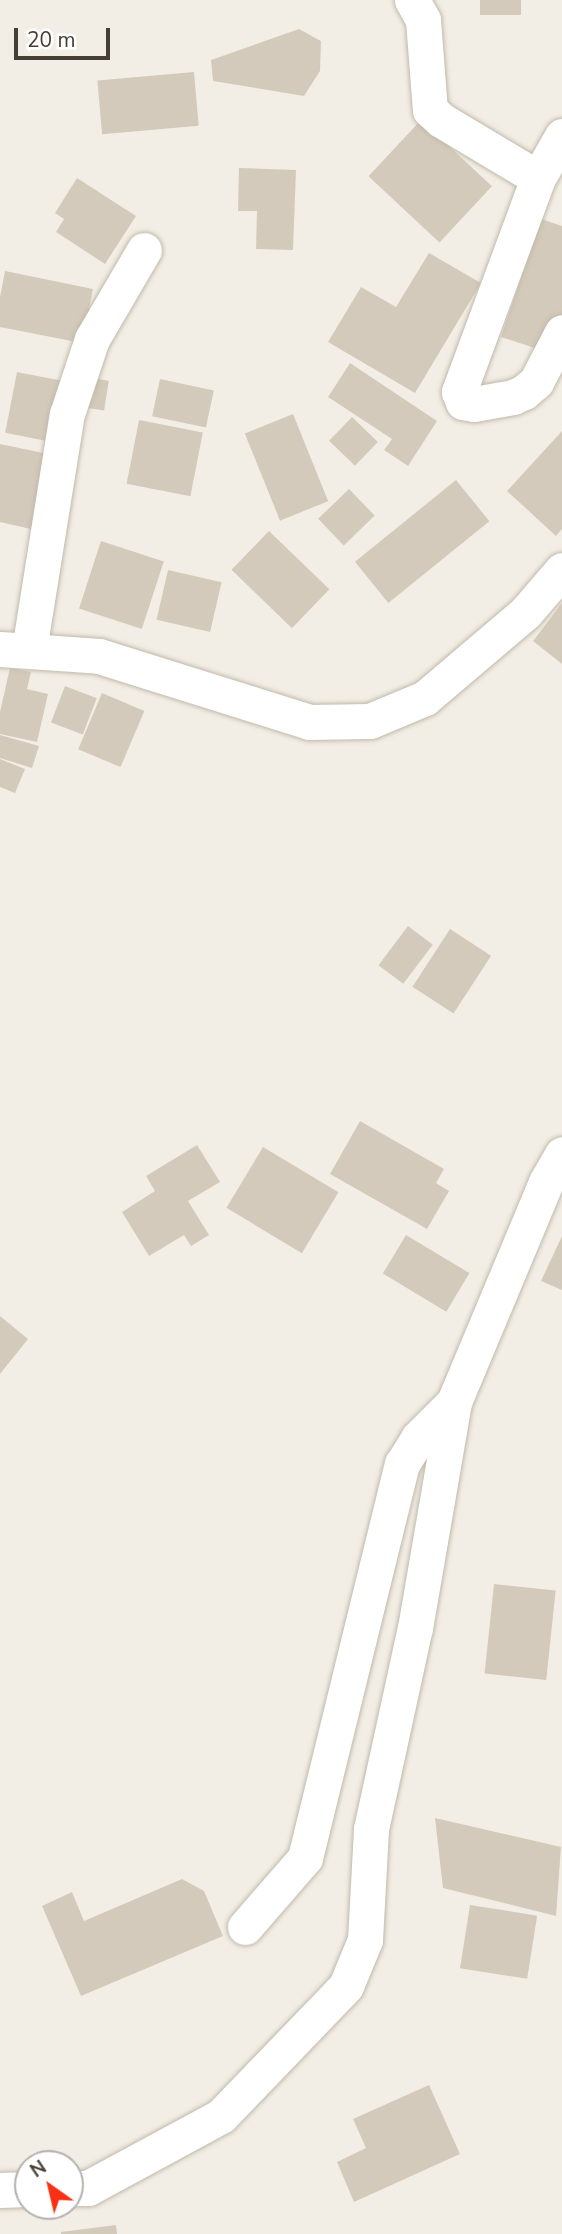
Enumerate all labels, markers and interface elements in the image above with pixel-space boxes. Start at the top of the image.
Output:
scale bar [18,14,114,58]
text: 20 m [27,26,76,54]
north arrow [14,2150,84,2220]
text: N [25,2154,52,2184]

